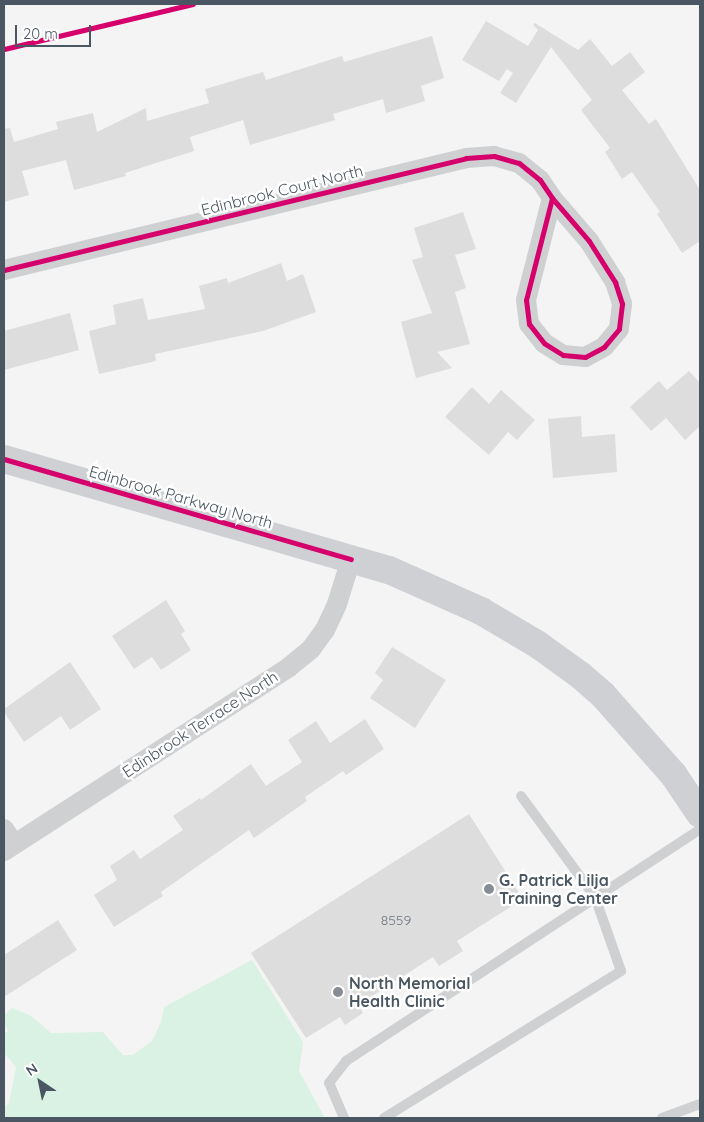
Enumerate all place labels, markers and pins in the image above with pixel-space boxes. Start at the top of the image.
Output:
place label: G. Patrick Lilja Training Center [499,870,618,908]
marker: G. Patrick Lilja Training Center [483,883,495,895]
place label: North Memorial Health Clinic [349,973,470,1011]
marker: North Memorial Health Clinic [331,985,345,999]

